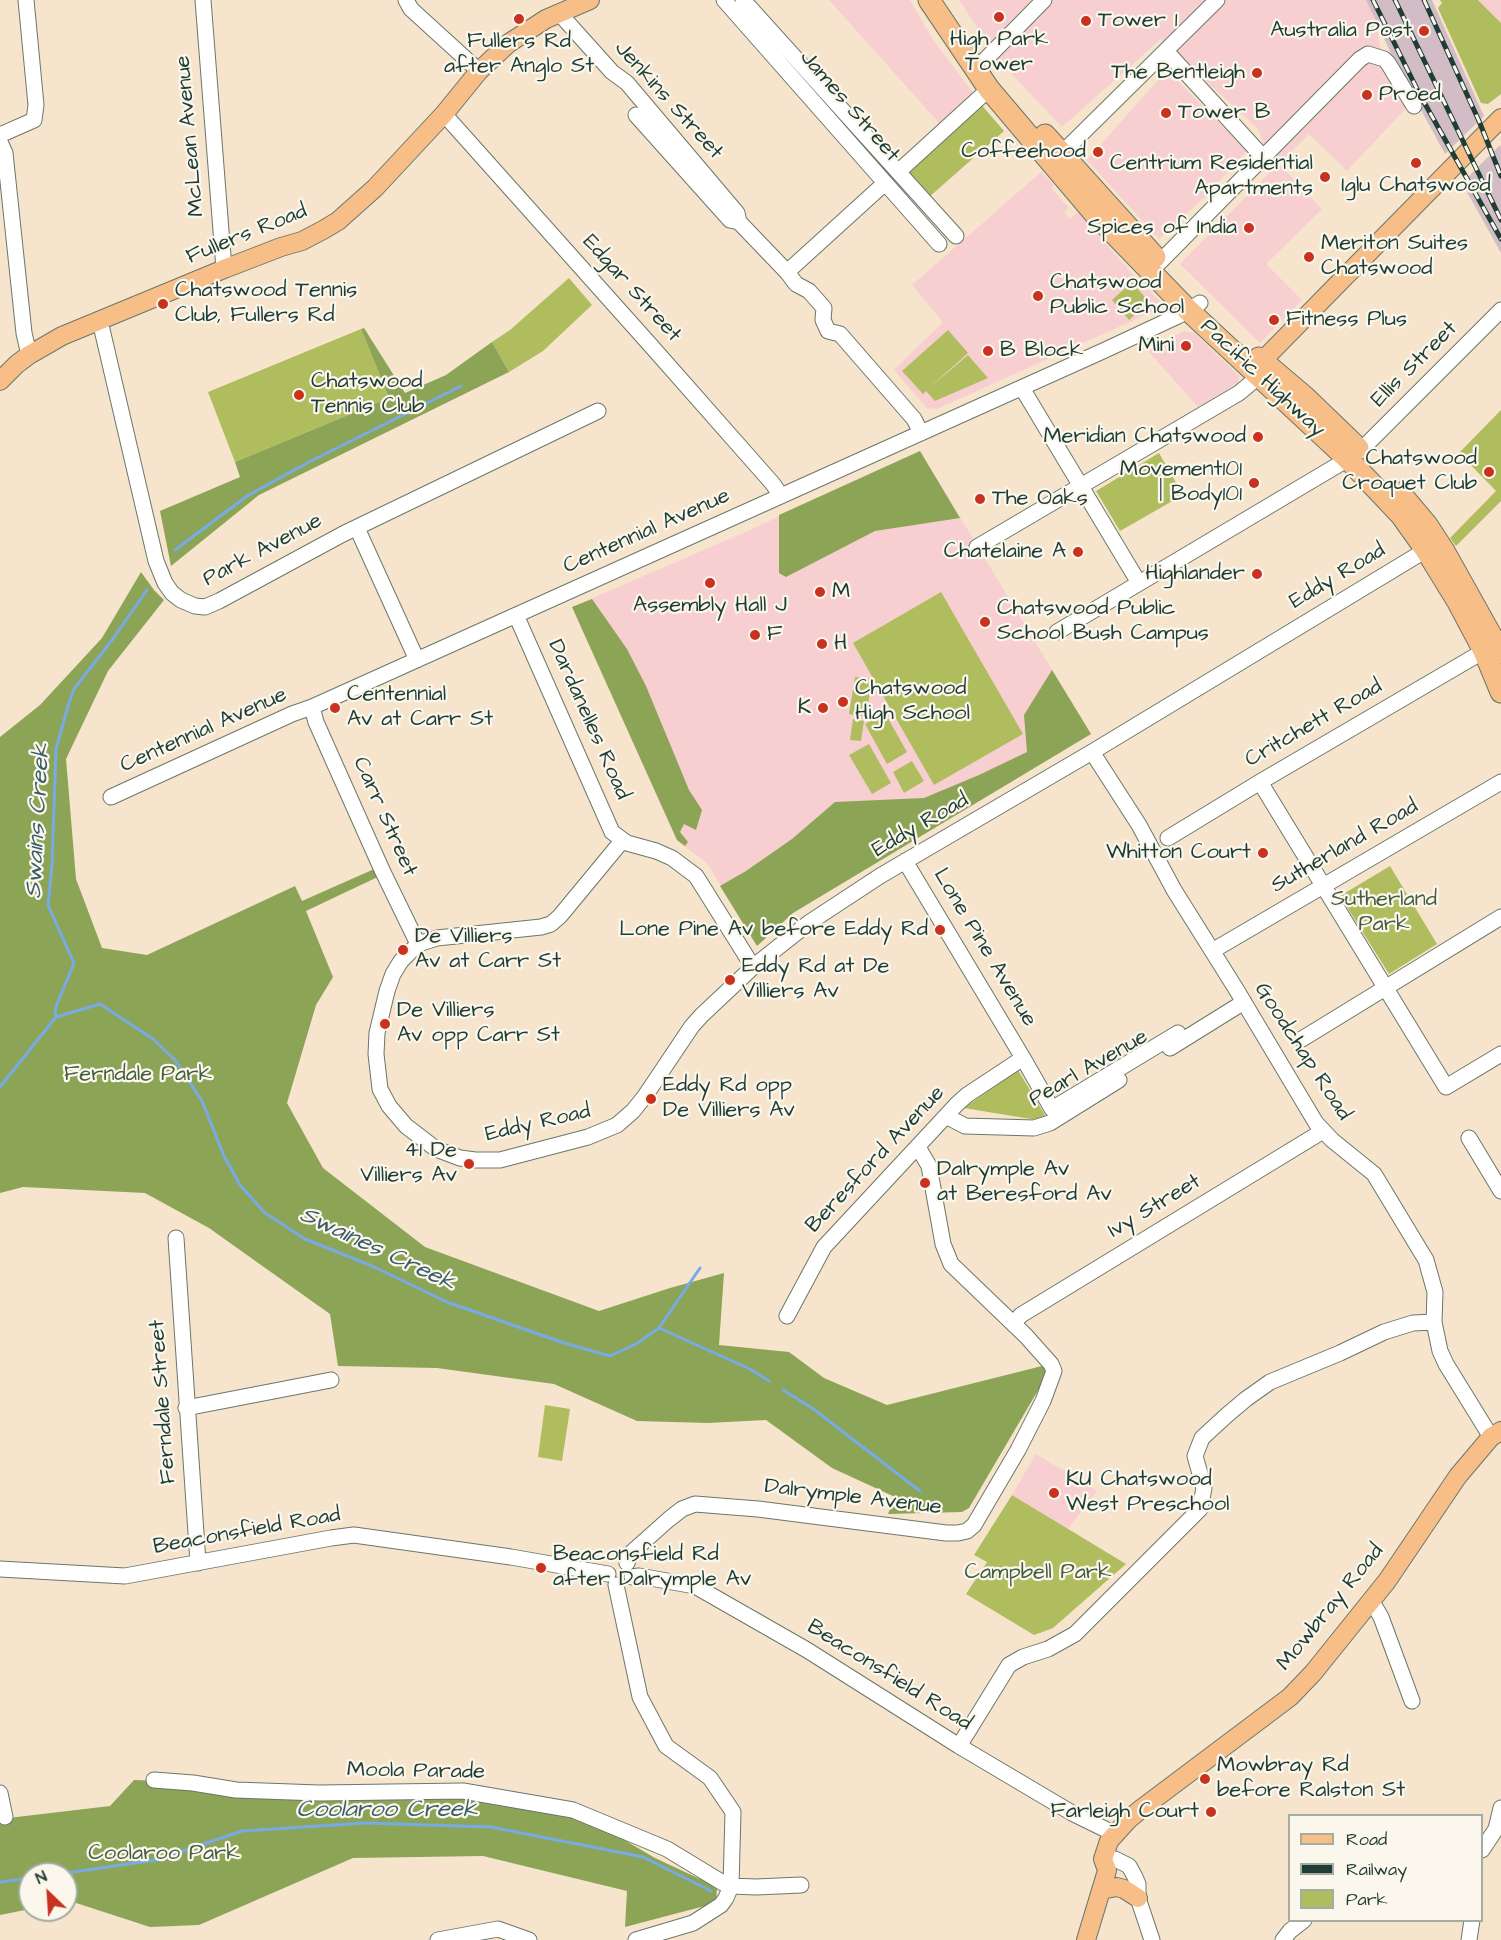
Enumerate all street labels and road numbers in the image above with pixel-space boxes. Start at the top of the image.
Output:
street label: Jenkins Street [608,36,728,166]
street label: James Street [793,46,905,168]
street label: McLean Avenue [171,54,211,218]
street label: Fullers Road [183,199,311,271]
street label: Edgar Street [576,230,686,348]
street label: Pacific Highway [1194,314,1330,444]
street label: Ellis Street [1366,316,1464,414]
street label: Centennial Avenue [560,483,734,581]
street label: Park Avenue [199,509,327,593]
street label: Eddy Road [1285,538,1391,616]
street label: Dardanelles Road [541,636,635,804]
street label: Critchett Road [1241,674,1387,774]
street label: Centennial Avenue [117,682,291,780]
street label: Carr Street [346,753,422,881]
street label: Eddy Road [868,788,974,864]
street label: Sutherland Road [1267,794,1423,900]
street label: Lone Pine Avenue [926,864,1042,1032]
street label: Goodchap Road [1248,978,1356,1126]
street label: Pearl Avenue [1025,1024,1153,1114]
street label: Beresford Avenue [801,1081,951,1239]
street label: Eddy Road [483,1099,593,1149]
street label: Ivy Street [1104,1169,1206,1245]
street label: Ferndale Street [145,1319,183,1485]
street label: Dalrymple Avenue [763,1474,943,1522]
street label: Beaconsfield Road [151,1503,343,1561]
street label: Mowbray Road [1272,1539,1390,1677]
street label: Beaconsfield Road [802,1615,976,1737]
street label: Moola Parade [347,1758,485,1786]

